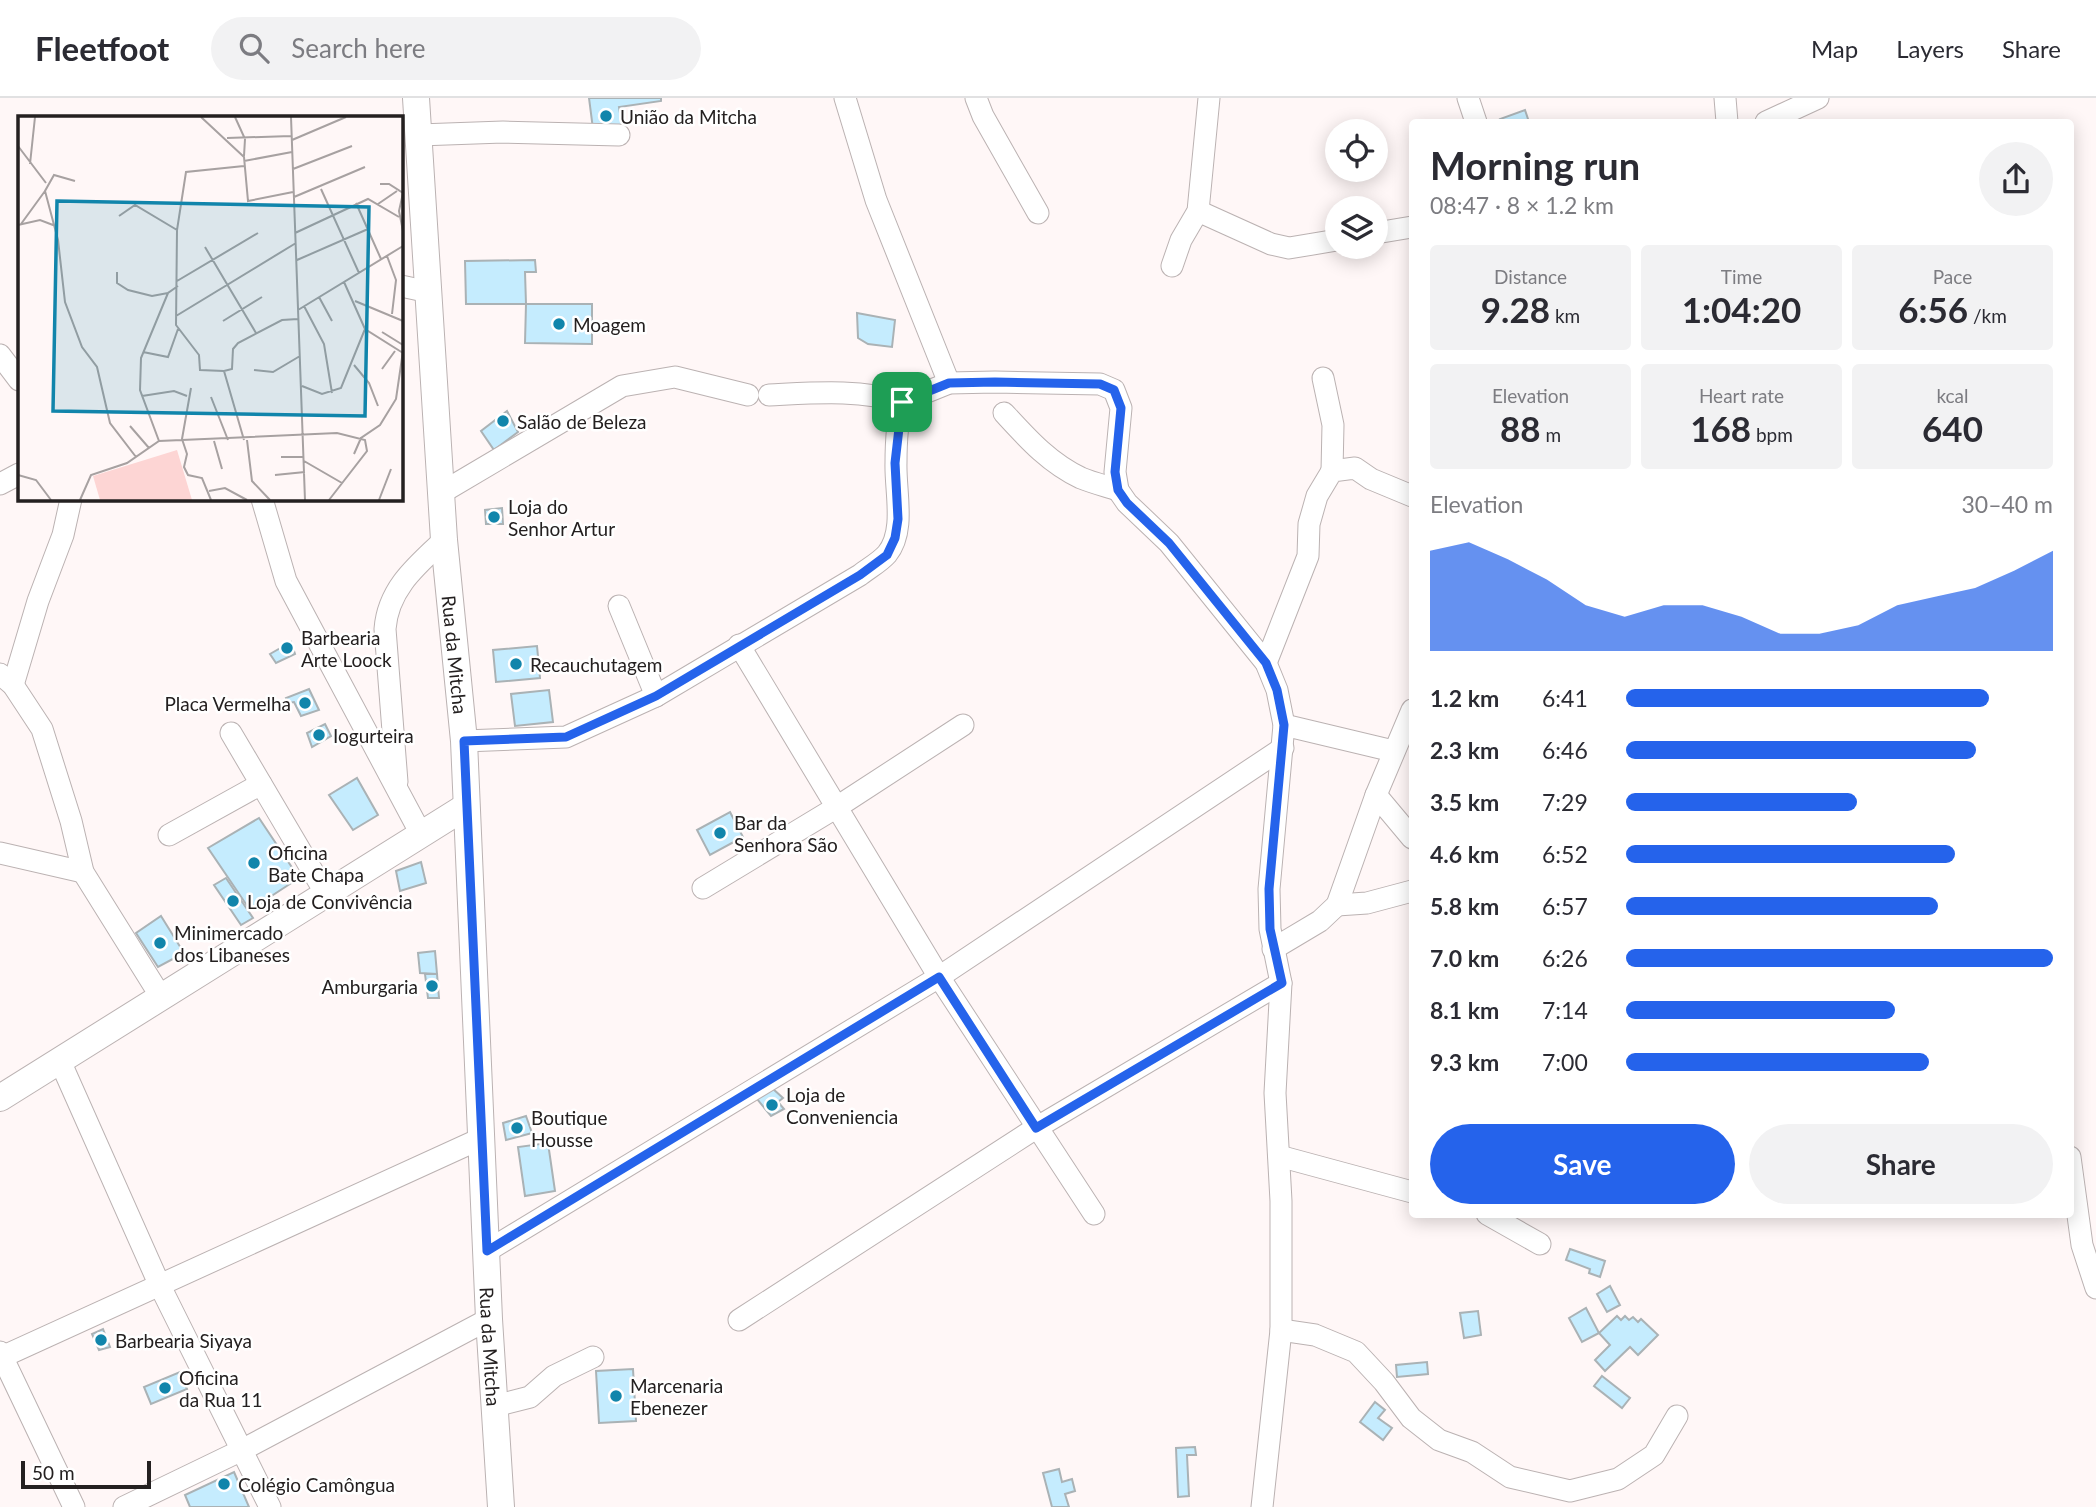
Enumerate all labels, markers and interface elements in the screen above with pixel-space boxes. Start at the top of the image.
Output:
search box [211,17,701,80]
text: Fleetfoot [35,28,169,68]
icon: search [235,29,273,67]
text: Search here [291,32,425,64]
text: Map [1811,34,1858,63]
text: Layers [1896,34,1964,63]
text: Share [2002,34,2061,63]
place label: União da Mitcha [620,105,757,128]
marker: União da Mitcha [598,108,614,124]
inset map [18,116,402,500]
map controls [1325,119,1388,259]
button: locate [1325,119,1388,182]
text: Morning run [1430,142,1640,188]
button: share [1979,142,2053,216]
text: 08:47 · 8 × 1.2 km [1430,191,1614,219]
button: layers [1325,196,1388,259]
text: Distance [1494,265,1567,288]
text: Time [1721,265,1762,288]
text: Pace [1933,265,1972,288]
text: 9.28 [1481,288,1550,330]
text: 1:04:20 [1682,288,1801,330]
text: 6:56 [1898,288,1968,330]
text: km [1550,304,1580,327]
text: /km [1968,304,2007,327]
place label: Moagem [573,313,646,336]
marker: Moagem [551,316,567,332]
pin [872,372,932,432]
icon: arrive [883,383,921,421]
text: Elevation [1492,384,1569,407]
text: Heart rate [1699,384,1784,407]
text: kcal [1936,384,1969,407]
text: 88 [1500,407,1541,449]
text: 168 [1690,407,1751,449]
text: 640 [1922,407,1983,449]
place label: Salão de Beleza [517,410,646,433]
marker: Salão de Beleza [495,413,511,429]
text: m [1541,423,1561,446]
text: bpm [1751,423,1793,446]
text: Elevation [1430,490,1523,518]
text: 30–40 m [1961,490,2053,518]
place label: Loja do Senhor Artur [508,495,615,540]
marker: Loja do Senhor Artur [486,509,502,525]
street label: Rua da Mitcha [438,594,473,715]
place label: Barbearia Arte Loock [301,626,392,671]
marker: Barbearia Arte Loock [279,640,295,656]
place label: Recauchutagem [530,653,662,676]
marker: Recauchutagem [508,656,524,672]
text: 1.2 km [1430,684,1499,712]
text: 6:41 [1542,684,1588,712]
place label: Placa Vermelha [164,692,291,715]
marker: Placa Vermelha [297,695,313,711]
place label: Iogurteira [333,724,414,747]
marker: Iogurteira [311,727,327,743]
text: 2.3 km [1430,736,1499,764]
text: 6:46 [1542,736,1588,764]
text: 3.5 km [1430,788,1499,816]
text: 7:29 [1542,788,1588,816]
place label: Bar da Senhora São [734,811,838,856]
marker: Bar da Senhora São [712,825,728,841]
text: 4.6 km [1430,840,1499,868]
text: 6:52 [1542,840,1588,868]
place label: Oficina Bate Chapa [268,841,364,886]
marker: Oficina Bate Chapa [246,855,262,871]
place label: Loja de Convivência [247,890,413,913]
text: 5.8 km [1430,892,1499,920]
text: 6:57 [1542,892,1588,920]
marker: Loja de Convivência [225,893,241,909]
place label: Minimercado dos Libaneses [174,921,290,966]
marker: Minimercado dos Libaneses [152,935,168,951]
text: 7.0 km [1430,944,1499,972]
text: 6:26 [1542,944,1588,972]
place label: Amburgaria [321,975,418,998]
marker: Amburgaria [424,978,440,994]
text: 8.1 km [1430,996,1499,1024]
text: 7:14 [1542,996,1588,1024]
text: 9.3 km [1430,1048,1499,1076]
text: 7:00 [1542,1048,1588,1076]
place label: Loja de Conveniencia [786,1083,898,1128]
marker: Loja de Conveniencia [764,1097,780,1113]
place label: Boutique Housse [531,1106,607,1151]
marker: Boutique Housse [509,1120,525,1136]
button: Save [1430,1124,1735,1204]
button: Share [1749,1124,2053,1204]
street label: Rua da Mitcha [476,1286,506,1407]
place label: Barbearia Siyaya [115,1329,252,1352]
marker: Barbearia Siyaya [93,1332,109,1348]
place label: Oficina da Rua 11 [179,1366,262,1411]
place label: Marcenaria Ebenezer [630,1374,723,1419]
marker: Oficina da Rua 11 [157,1380,173,1396]
marker: Marcenaria Ebenezer [608,1388,624,1404]
scale bar [21,1458,150,1490]
text: 50 m [32,1461,75,1484]
place label: Colégio Camôngua [238,1473,395,1496]
marker: Colégio Camôngua [216,1476,232,1492]

